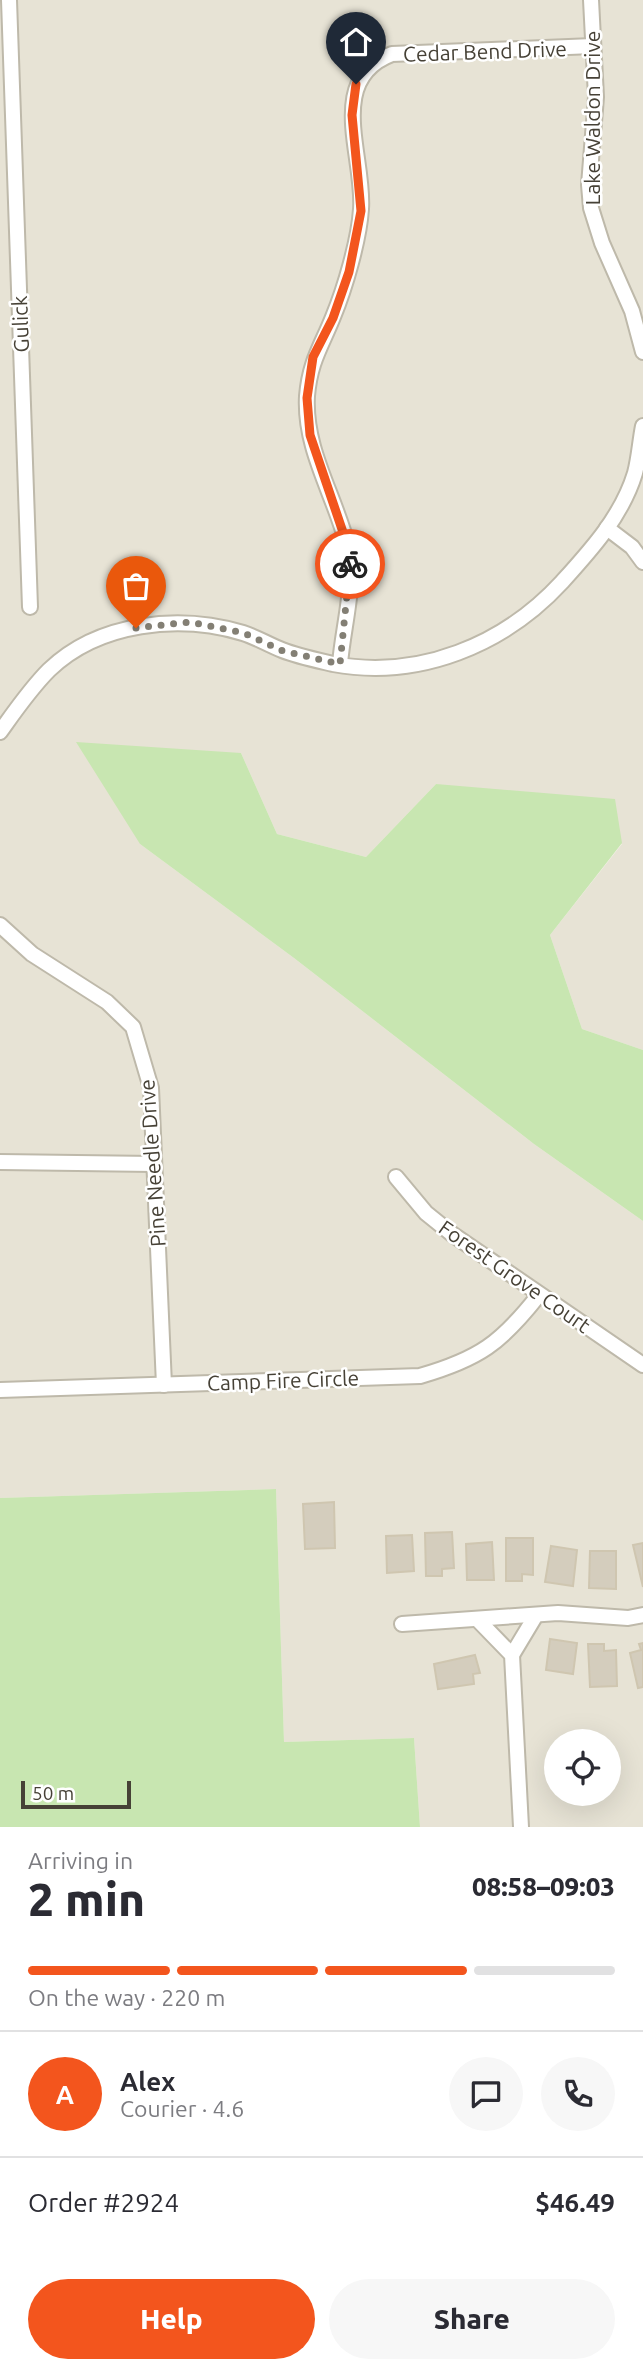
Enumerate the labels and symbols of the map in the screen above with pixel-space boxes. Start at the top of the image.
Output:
pin [326,12.0,386,84]
street label: Lake Waldon Drive [580,31,604,205]
street label: Cedar Bend Drive [403,36,567,66]
street label: Gulick [7,295,33,353]
courier [315,529,385,599]
pin [106,556,166,628]
street label: Pine Needle Drive [134,1078,170,1248]
street label: Forest Grove Court [435,1215,595,1337]
street label: Camp Fire Circle [207,1365,359,1395]
scale bar [21,1778,131,1810]

